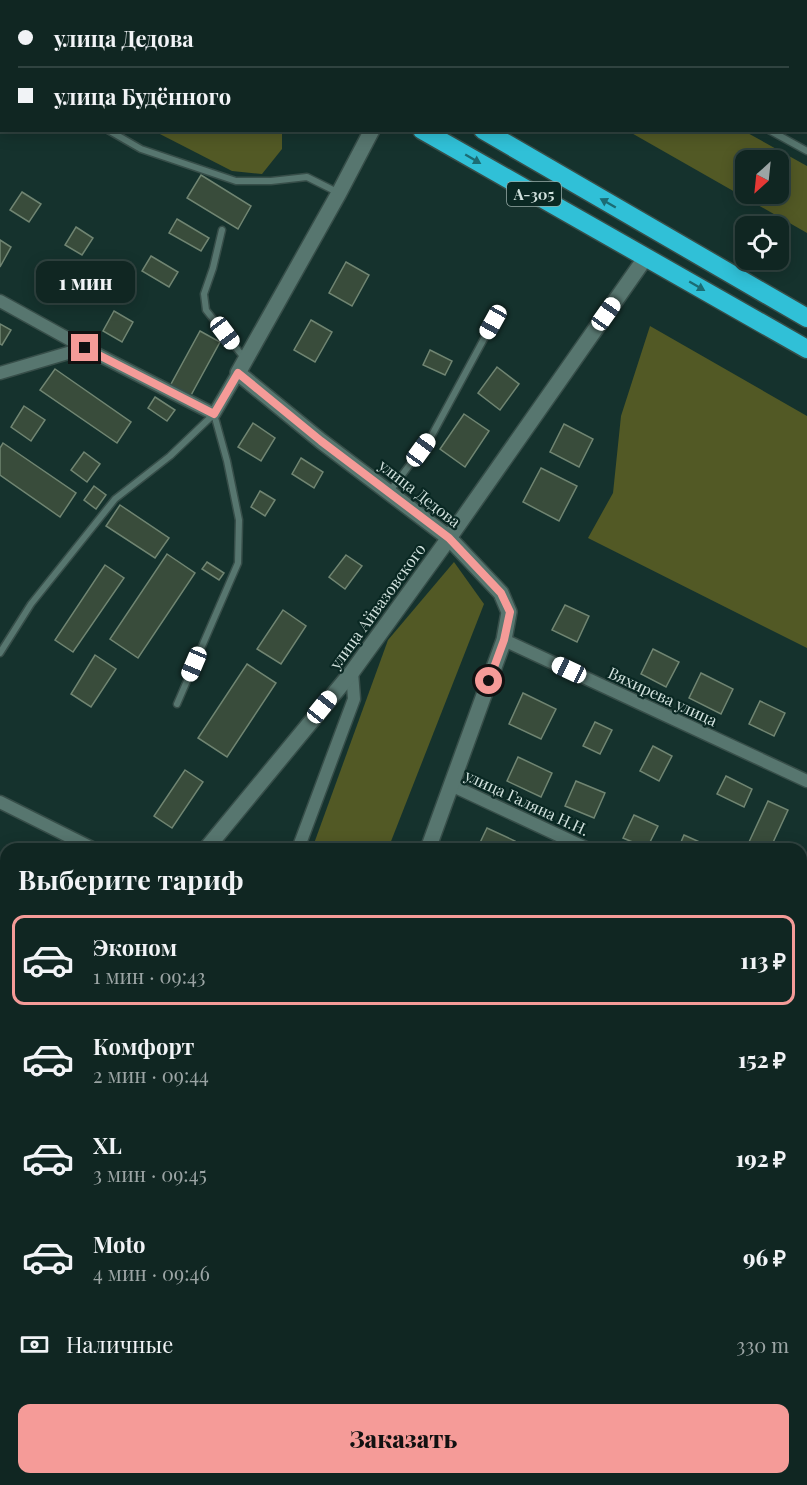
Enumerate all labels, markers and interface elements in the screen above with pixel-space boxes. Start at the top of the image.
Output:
text: улица Дедова [54,23,194,53]
text: улица Будённого [54,81,231,111]
north arrow [735,150,789,204]
map controls [735,150,789,270]
one-way arrow [465,154,481,165]
road number: А-305 [507,182,561,206]
one-way arrow [600,198,616,209]
button: locate [735,216,789,270]
callout: 1 мин [36,261,134,303]
text: 1 мин [59,268,112,295]
one-way arrow [689,281,705,292]
car [588,294,624,334]
car [476,302,510,342]
car [207,313,243,353]
route end [71,334,98,361]
car [403,430,439,470]
street label: улица Дедова [374,454,465,532]
street label: улица Айвазовского [324,539,430,674]
car [179,644,209,684]
car [549,654,589,686]
street label: Вяхирева улица [605,662,721,730]
route start [475,667,502,694]
car [304,687,340,727]
street label: улица Галяна Н.Н. [461,764,593,840]
text: Выберите тариф [18,861,244,897]
text: Эконом [93,932,177,962]
icon: car [21,933,75,987]
text: 113 ₽ [740,945,786,975]
text: 1 мин · 09:43 [93,962,206,989]
text: Комфорт [93,1031,194,1061]
icon: car [21,1032,75,1086]
text: 152 ₽ [738,1044,786,1074]
text: 2 мин · 09:44 [93,1061,209,1088]
text: XL [93,1130,122,1160]
icon: car [21,1131,75,1185]
text: 192 ₽ [736,1143,786,1173]
text: 3 мин · 09:45 [93,1160,207,1187]
text: Moto [93,1229,146,1259]
icon: car [21,1230,75,1284]
text: 96 ₽ [743,1242,786,1272]
text: 4 мин · 09:46 [93,1259,210,1286]
icon: cash [18,1328,51,1361]
text: Наличные [66,1329,173,1359]
text: 330 m [736,1331,789,1358]
button: Заказать [18,1404,789,1473]

